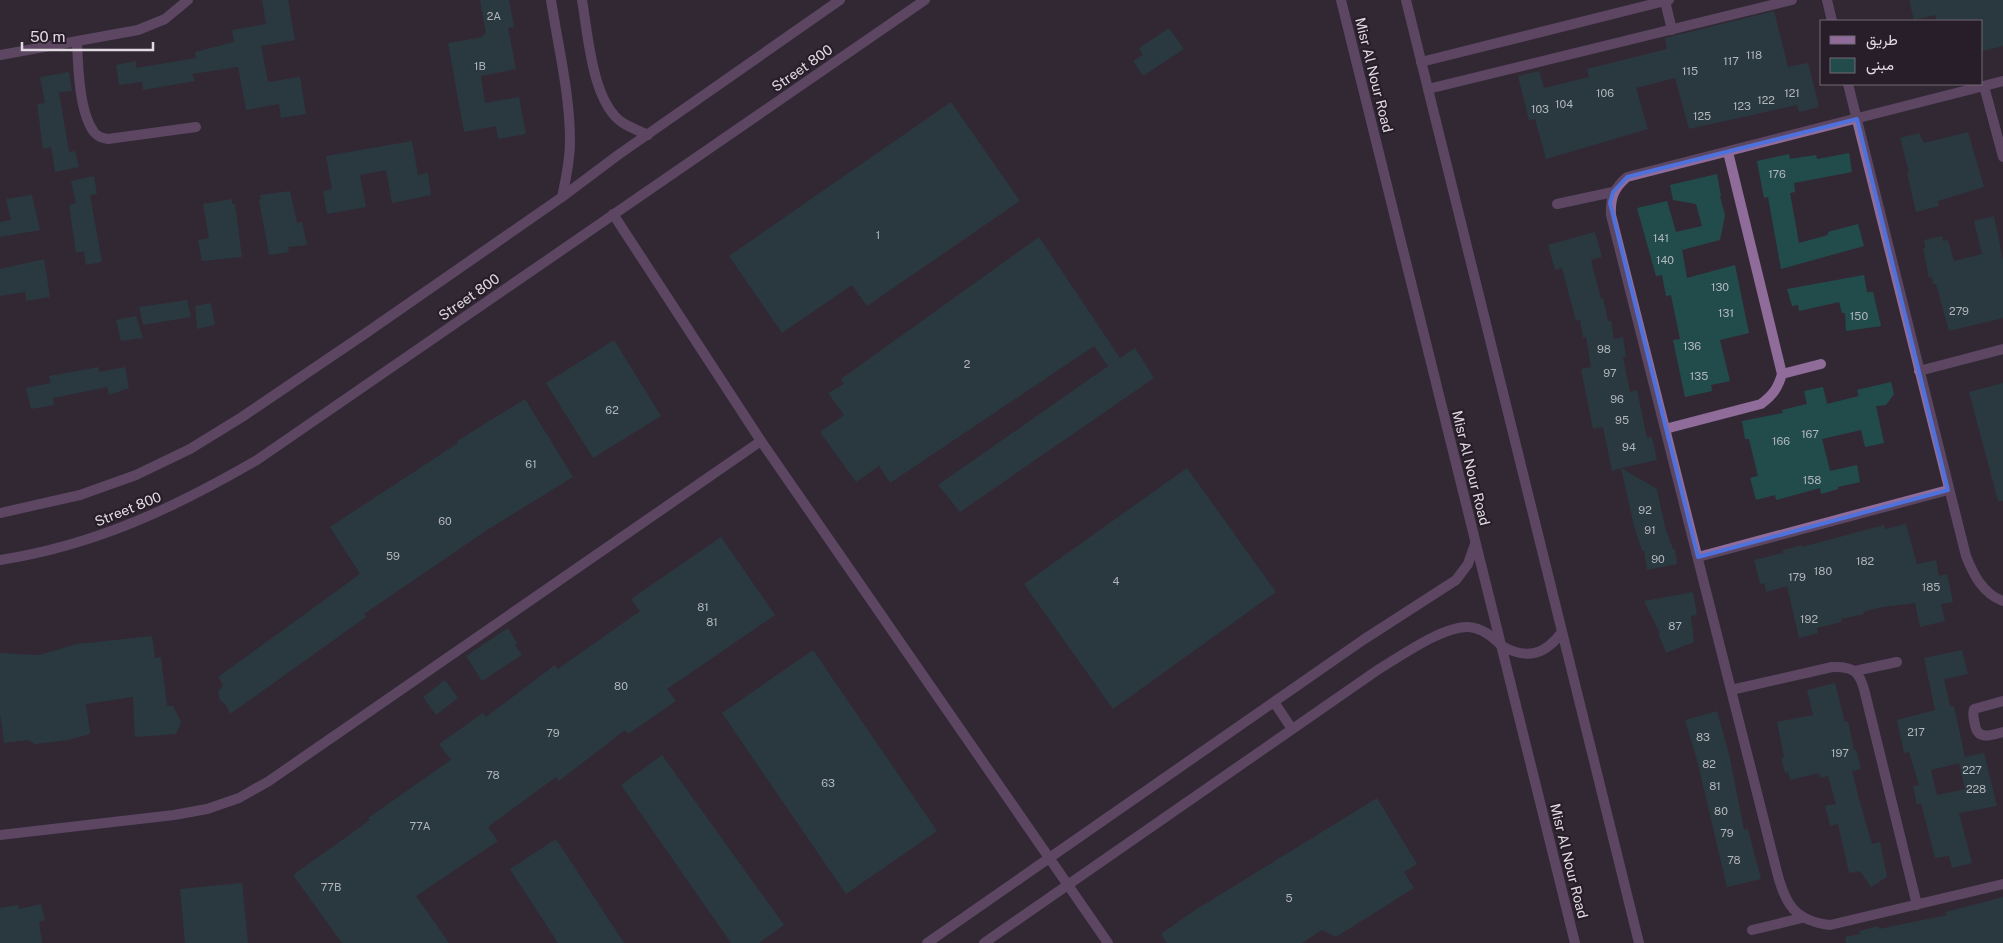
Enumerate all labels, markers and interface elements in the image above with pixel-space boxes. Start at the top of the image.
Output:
house number: 2A [487,10,501,22]
street label: Misr Al Nour Road [1352,16,1396,134]
scale bar [22,20,154,52]
legend [1820,20,1983,85]
text: 50 m [30,28,65,45]
text: طريق [1866,31,1898,50]
street label: Street 800 [769,41,835,95]
house number: 118 [1746,49,1762,61]
house number: 117 [1723,55,1739,67]
text: مبنى [1866,56,1894,75]
house number: 1B [474,60,486,72]
house number: 115 [1682,65,1698,77]
house number: 106 [1596,87,1614,99]
house number: 121 [1784,87,1800,99]
house number: 122 [1757,94,1775,106]
house number: 104 [1555,98,1573,110]
house number: 123 [1733,100,1751,112]
house number: 103 [1531,103,1549,115]
house number: 125 [1693,110,1711,122]
house number: 176 [1768,168,1786,180]
house number: 1 [876,229,880,241]
house number: 141 [1653,232,1669,244]
house number: 140 [1656,254,1674,266]
street label: Street 800 [436,270,502,324]
house number: 130 [1711,281,1729,293]
house number: 279 [1949,305,1969,317]
house number: 131 [1718,307,1734,319]
house number: 150 [1850,310,1868,322]
house number: 136 [1683,340,1701,352]
house number: 98 [1597,343,1611,355]
house number: 2 [964,358,971,370]
house number: 97 [1603,367,1617,379]
house number: 135 [1690,370,1708,382]
house number: 96 [1610,393,1624,405]
house number: 62 [605,404,619,416]
street label: Misr Al Nour Road [1449,409,1493,527]
house number: 95 [1615,414,1629,426]
house number: 167 [1801,428,1819,440]
house number: 166 [1772,435,1790,447]
house number: 94 [1622,441,1636,453]
house number: 61 [525,458,537,470]
house number: 158 [1803,474,1821,486]
street label: Street 800 [92,488,164,530]
house number: 92 [1638,504,1652,516]
house number: 60 [438,515,452,527]
house number: 91 [1644,524,1656,536]
house number: 59 [386,550,400,562]
house number: 90 [1651,553,1665,565]
house number: 182 [1856,555,1875,567]
house number: 180 [1814,565,1832,577]
house number: 179 [1788,571,1806,583]
house number: 4 [1113,575,1120,587]
house number: 185 [1922,581,1940,593]
house number: 81 [697,601,709,613]
house number: 192 [1800,613,1818,625]
house number: 81 [706,616,718,628]
house number: 87 [1668,620,1682,632]
house number: 80 [614,680,628,692]
house number: 217 [1907,726,1925,738]
house number: 79 [546,727,560,739]
house number: 83 [1696,731,1710,743]
house number: 197 [1831,747,1849,759]
house number: 82 [1702,758,1716,770]
house number: 227 [1962,764,1982,776]
house number: 78 [486,769,500,781]
house number: 63 [821,777,835,789]
house number: 81 [1709,780,1721,792]
house number: 228 [1966,783,1986,795]
street label: Misr Al Nour Road [1547,802,1591,920]
house number: 80 [1714,805,1728,817]
house number: 77A [409,820,431,832]
house number: 79 [1720,827,1734,839]
house number: 78 [1727,854,1741,866]
house number: 77B [321,881,341,893]
house number: 5 [1285,892,1293,904]

